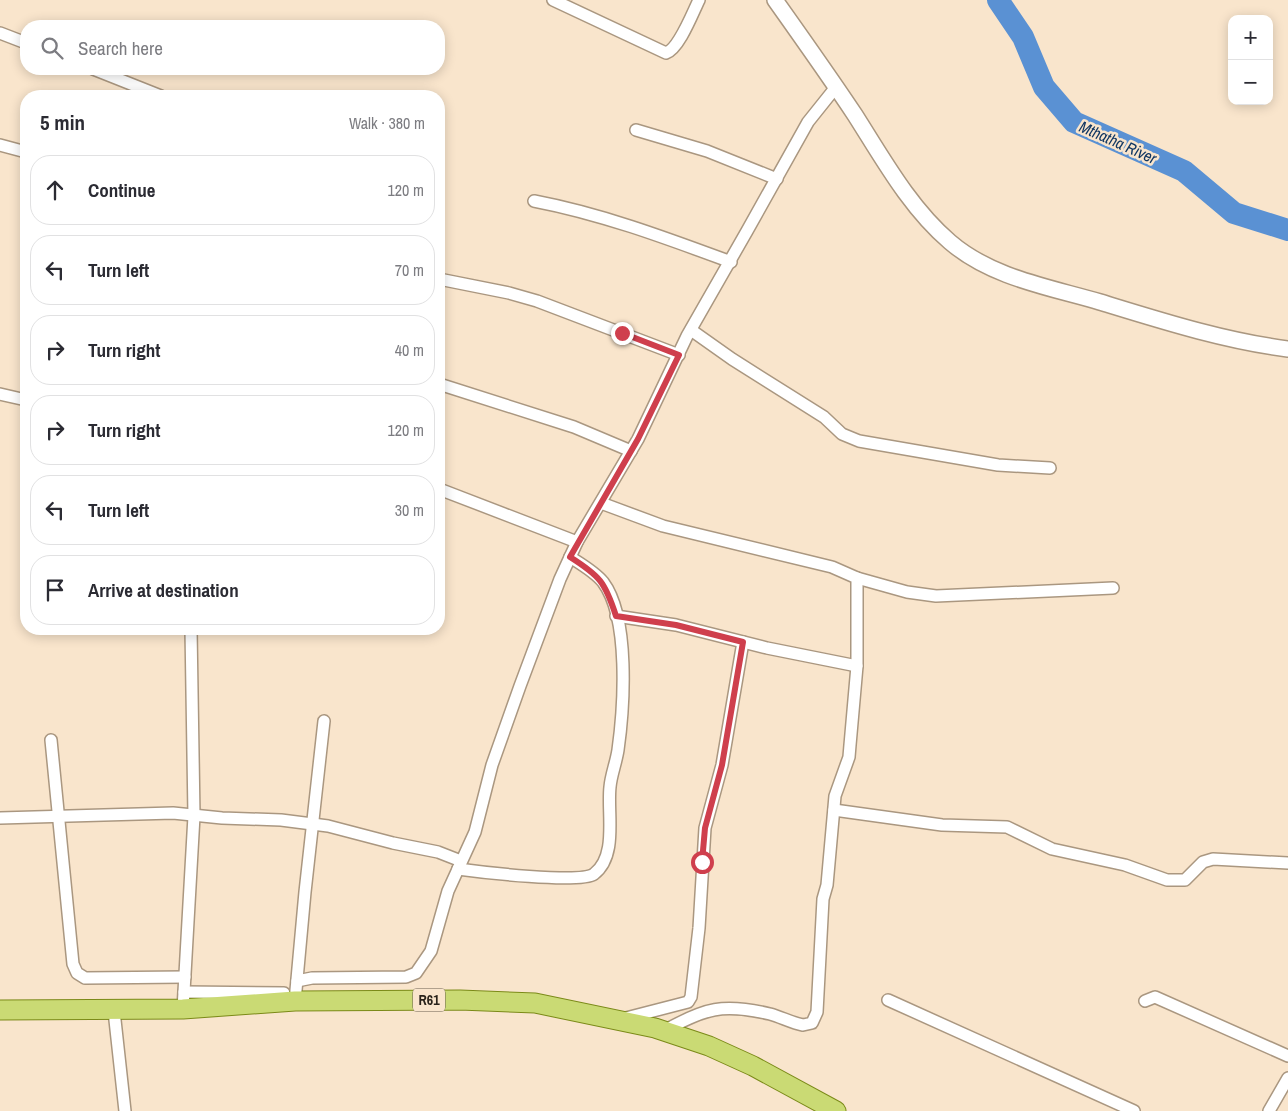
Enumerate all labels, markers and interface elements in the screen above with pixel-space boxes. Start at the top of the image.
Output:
map controls [1228,15,1273,105]
button: + [1228,15,1273,60]
search box [20,20,445,75]
icon: search [38,34,66,62]
text: Search here [78,35,163,61]
button: − [1228,60,1273,105]
text: 5 min [40,108,85,137]
text: Walk · 380 m [349,112,425,134]
water label: Mthatha River [1076,115,1161,169]
icon: ahead [41,176,69,204]
text: Continue [88,177,156,203]
text: 120 m [388,179,424,201]
icon: left [41,256,69,284]
text: Turn left [88,257,149,283]
text: 70 m [395,259,424,281]
route end [611,322,634,345]
icon: right [41,336,69,364]
text: Turn right [88,337,160,363]
text: 40 m [395,339,424,361]
icon: right [41,416,69,444]
text: Turn right [88,417,160,443]
text: 120 m [388,419,424,441]
icon: left [41,496,69,524]
text: Turn left [88,497,149,523]
text: 30 m [395,499,424,521]
icon: arrive [41,576,69,604]
text: Arrive at destination [88,577,239,603]
route start [691,851,714,874]
road number: R61 [413,988,445,1012]

